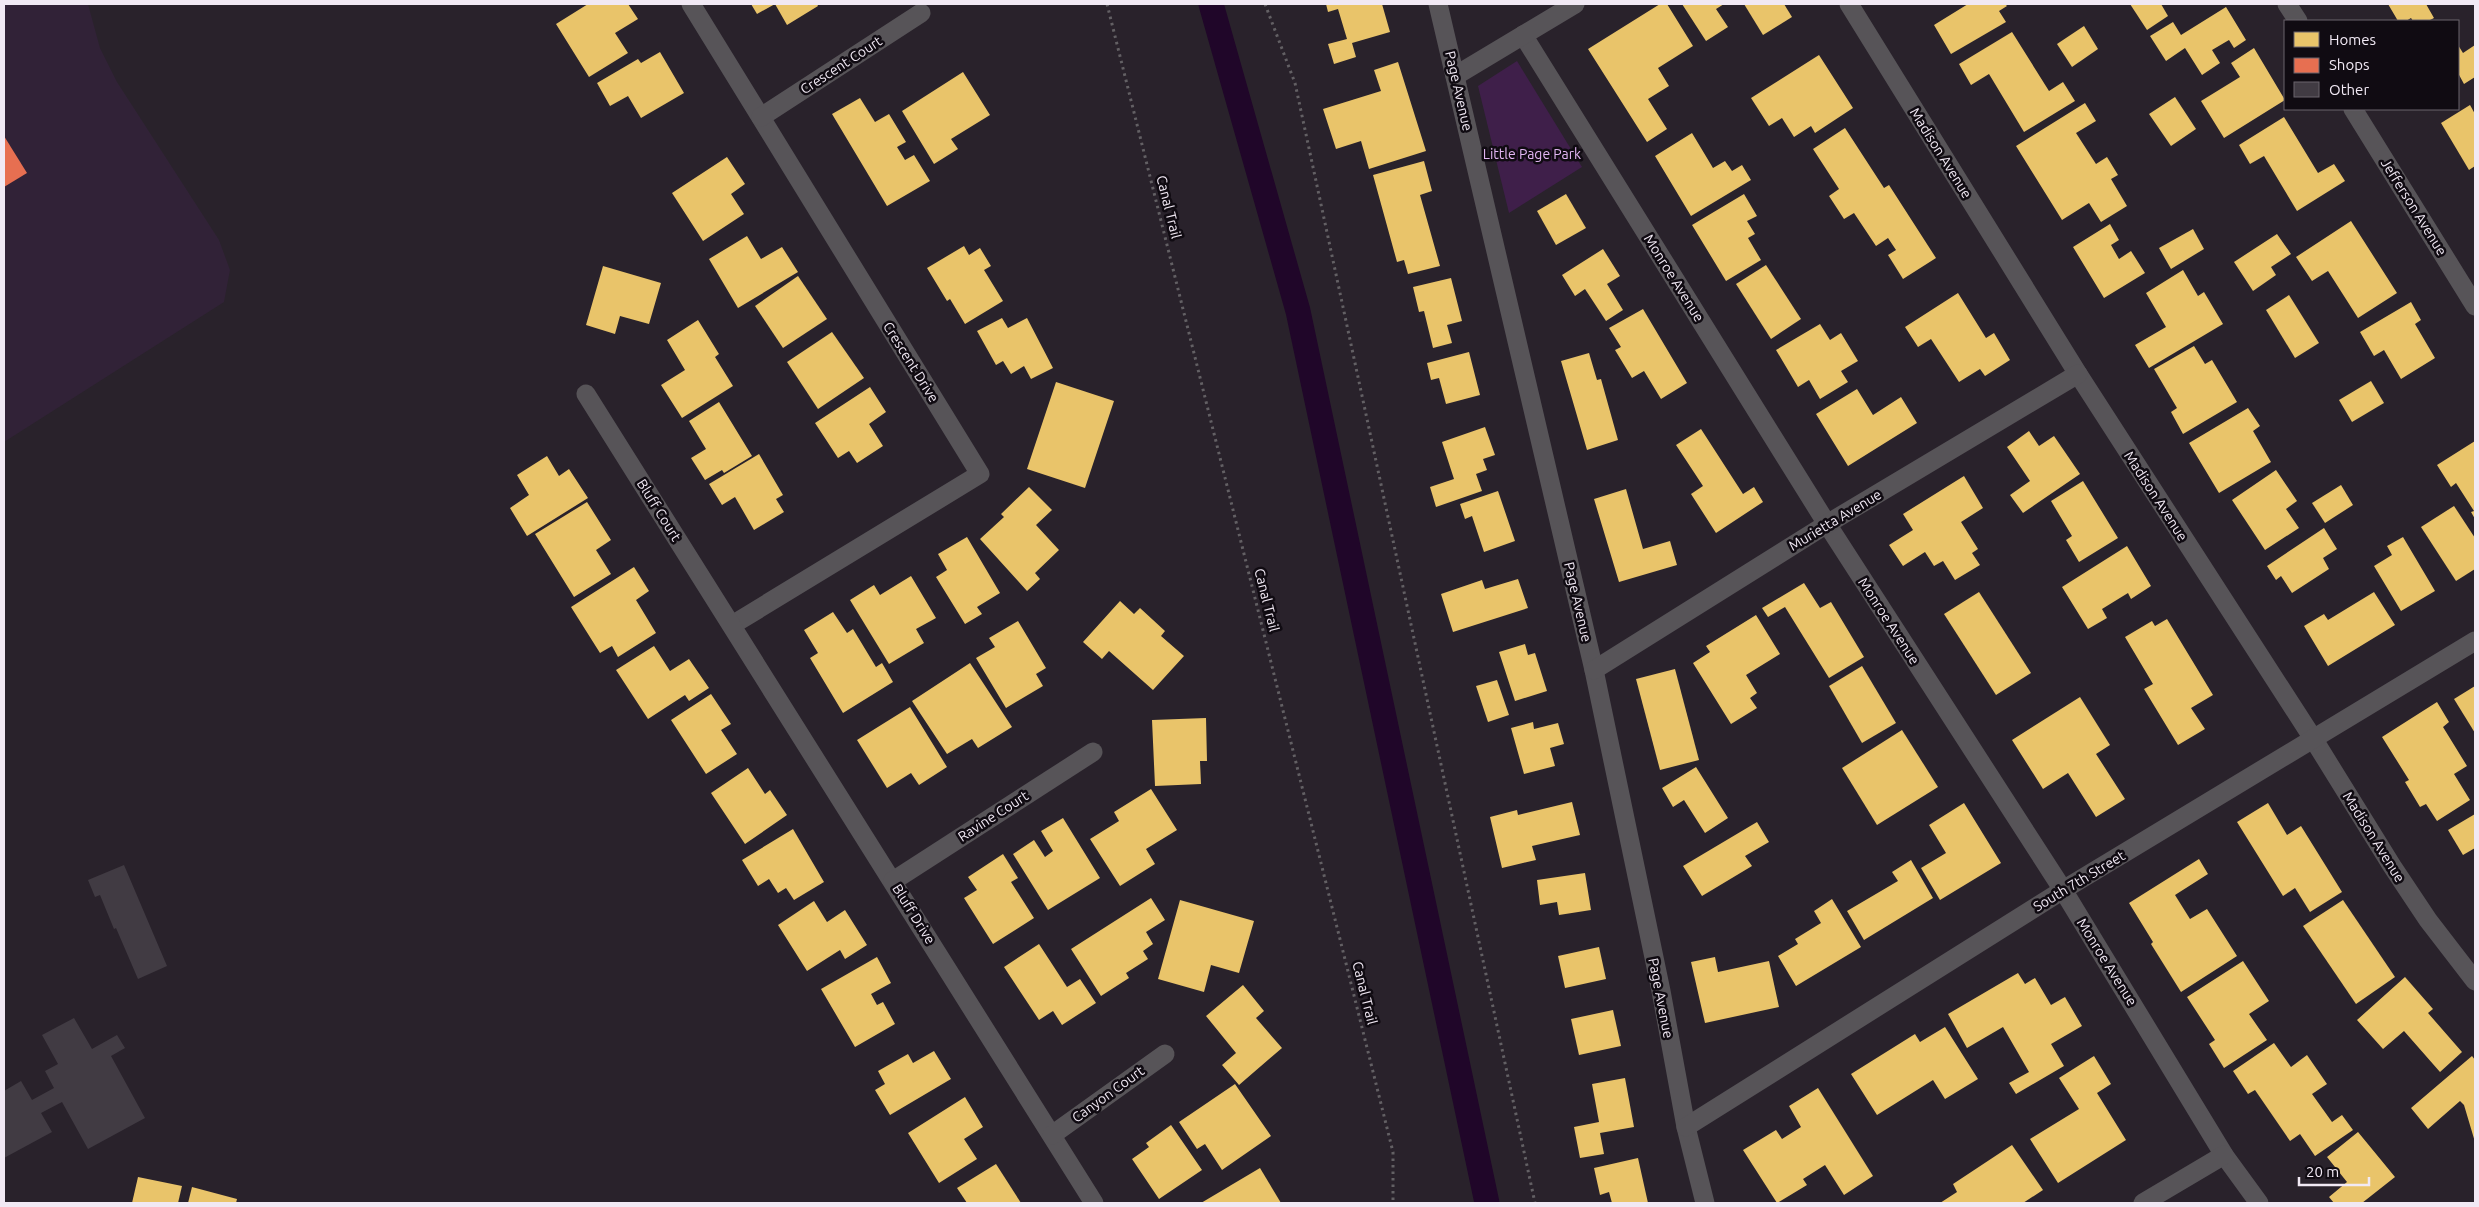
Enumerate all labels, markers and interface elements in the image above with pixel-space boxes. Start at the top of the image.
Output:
legend [2284,20,2459,110]
text: Homes [2329,31,2376,48]
street label: Crescent Court [797,32,885,97]
street label: Page Avenue [1442,49,1476,133]
text: Shops [2329,56,2370,73]
text: Other [2329,81,2369,98]
street label: Madison Avenue [1907,105,1975,201]
park label: Little Page Park [1483,146,1581,162]
street label: Jefferson Avenue [2378,156,2450,258]
street label: Canal Trail [1153,174,1185,241]
street label: Monroe Avenue [1641,231,1707,325]
street label: Crescent Drive [880,319,942,405]
street label: Madison Avenue [2121,448,2191,544]
street label: Bluff Court [634,476,685,544]
street label: Murietta Avenue [1786,486,1884,554]
street label: Page Avenue [1561,560,1595,644]
street label: Canal Trail [1251,567,1283,634]
street label: Monroe Avenue [1855,575,1923,667]
street label: Ravine Court [955,787,1032,845]
street label: Madison Avenue [2340,789,2408,885]
street label: South 7th Street [2030,847,2128,915]
street label: Bluff Drive [889,881,939,947]
street label: Monroe Avenue [2074,915,2140,1009]
street label: Page Avenue [1645,956,1677,1040]
street label: Canal Trail [1349,960,1381,1027]
street label: Canyon Court [1069,1062,1148,1126]
scale bar [2299,1154,2369,1186]
text: 20 m [2306,1163,2339,1180]

